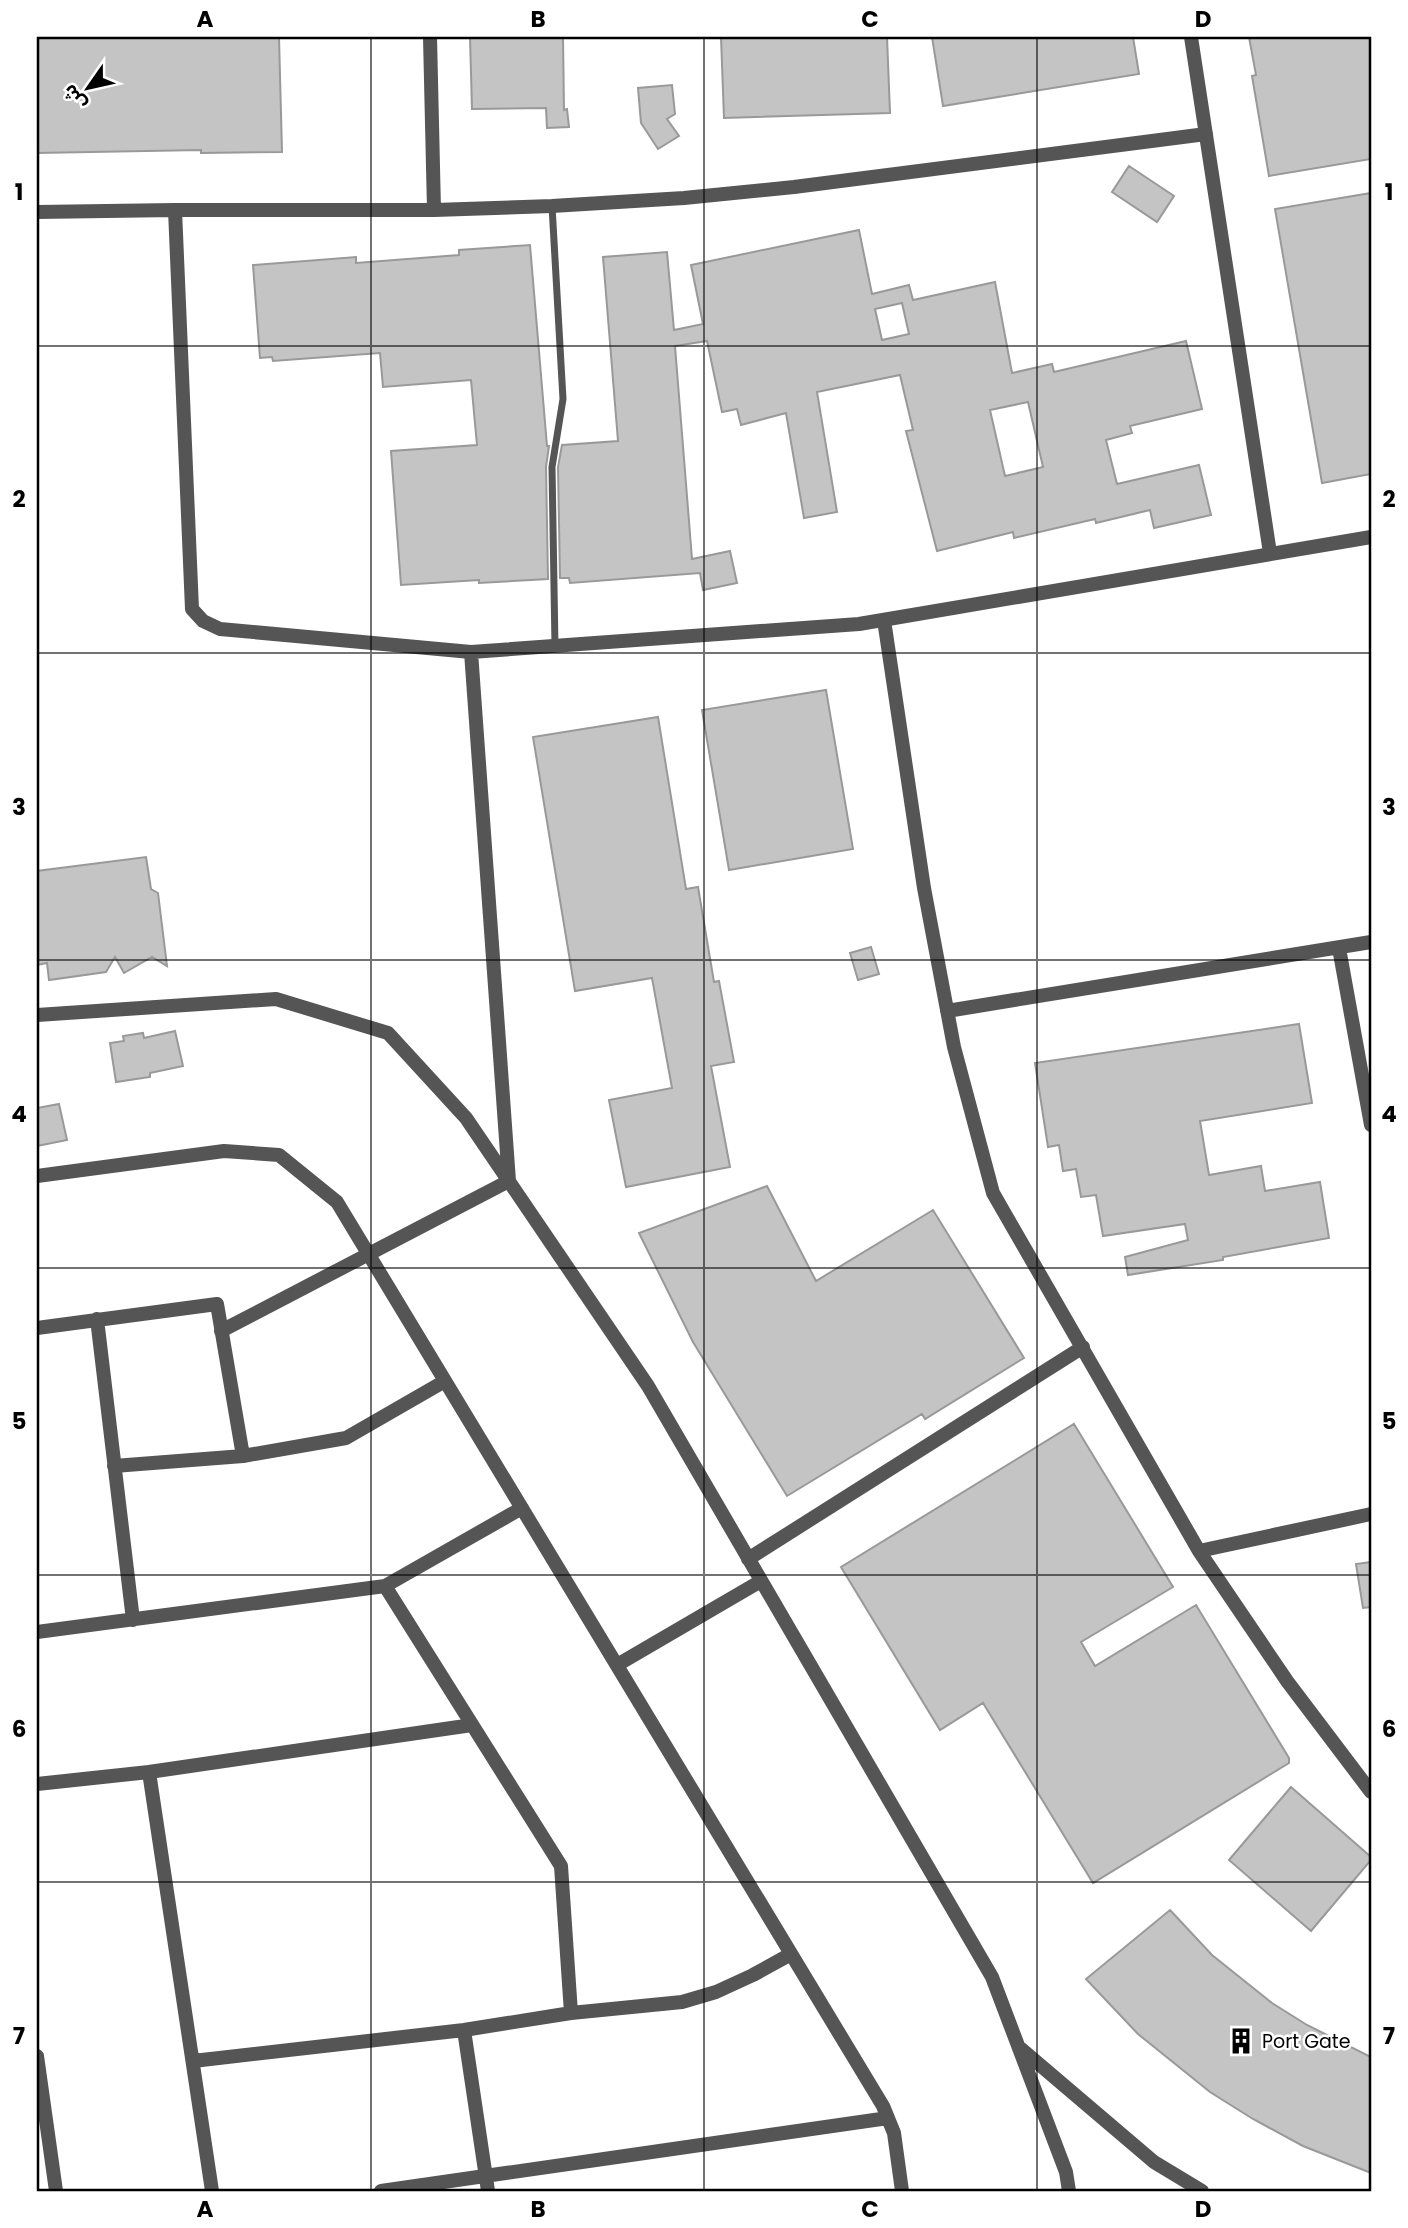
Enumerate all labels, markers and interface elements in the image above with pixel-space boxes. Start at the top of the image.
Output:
text: A [197,3,214,35]
text: B [530,3,546,35]
text: C [861,3,879,35]
text: D [1195,3,1211,35]
north arrow [52,52,122,122]
text: ش [56,79,93,116]
text: 1 [15,176,23,208]
text: 1 [1385,176,1393,208]
text: 2 [12,483,26,515]
text: 2 [1382,483,1396,515]
text: 3 [12,791,26,823]
text: 3 [1382,791,1396,823]
text: 4 [11,1098,27,1130]
text: 4 [1381,1098,1397,1130]
text: 5 [12,1405,26,1437]
text: 5 [1382,1405,1396,1437]
text: 6 [12,1713,26,1745]
text: 6 [1382,1713,1396,1745]
text: 7 [13,2020,25,2052]
text: 7 [1383,2020,1395,2052]
building icon: Port Gate [1226,2026,1256,2056]
place label: Port Gate [1262,2028,1351,2055]
text: A [197,2193,214,2225]
text: B [530,2193,546,2225]
text: C [861,2193,879,2225]
text: D [1195,2193,1211,2225]

